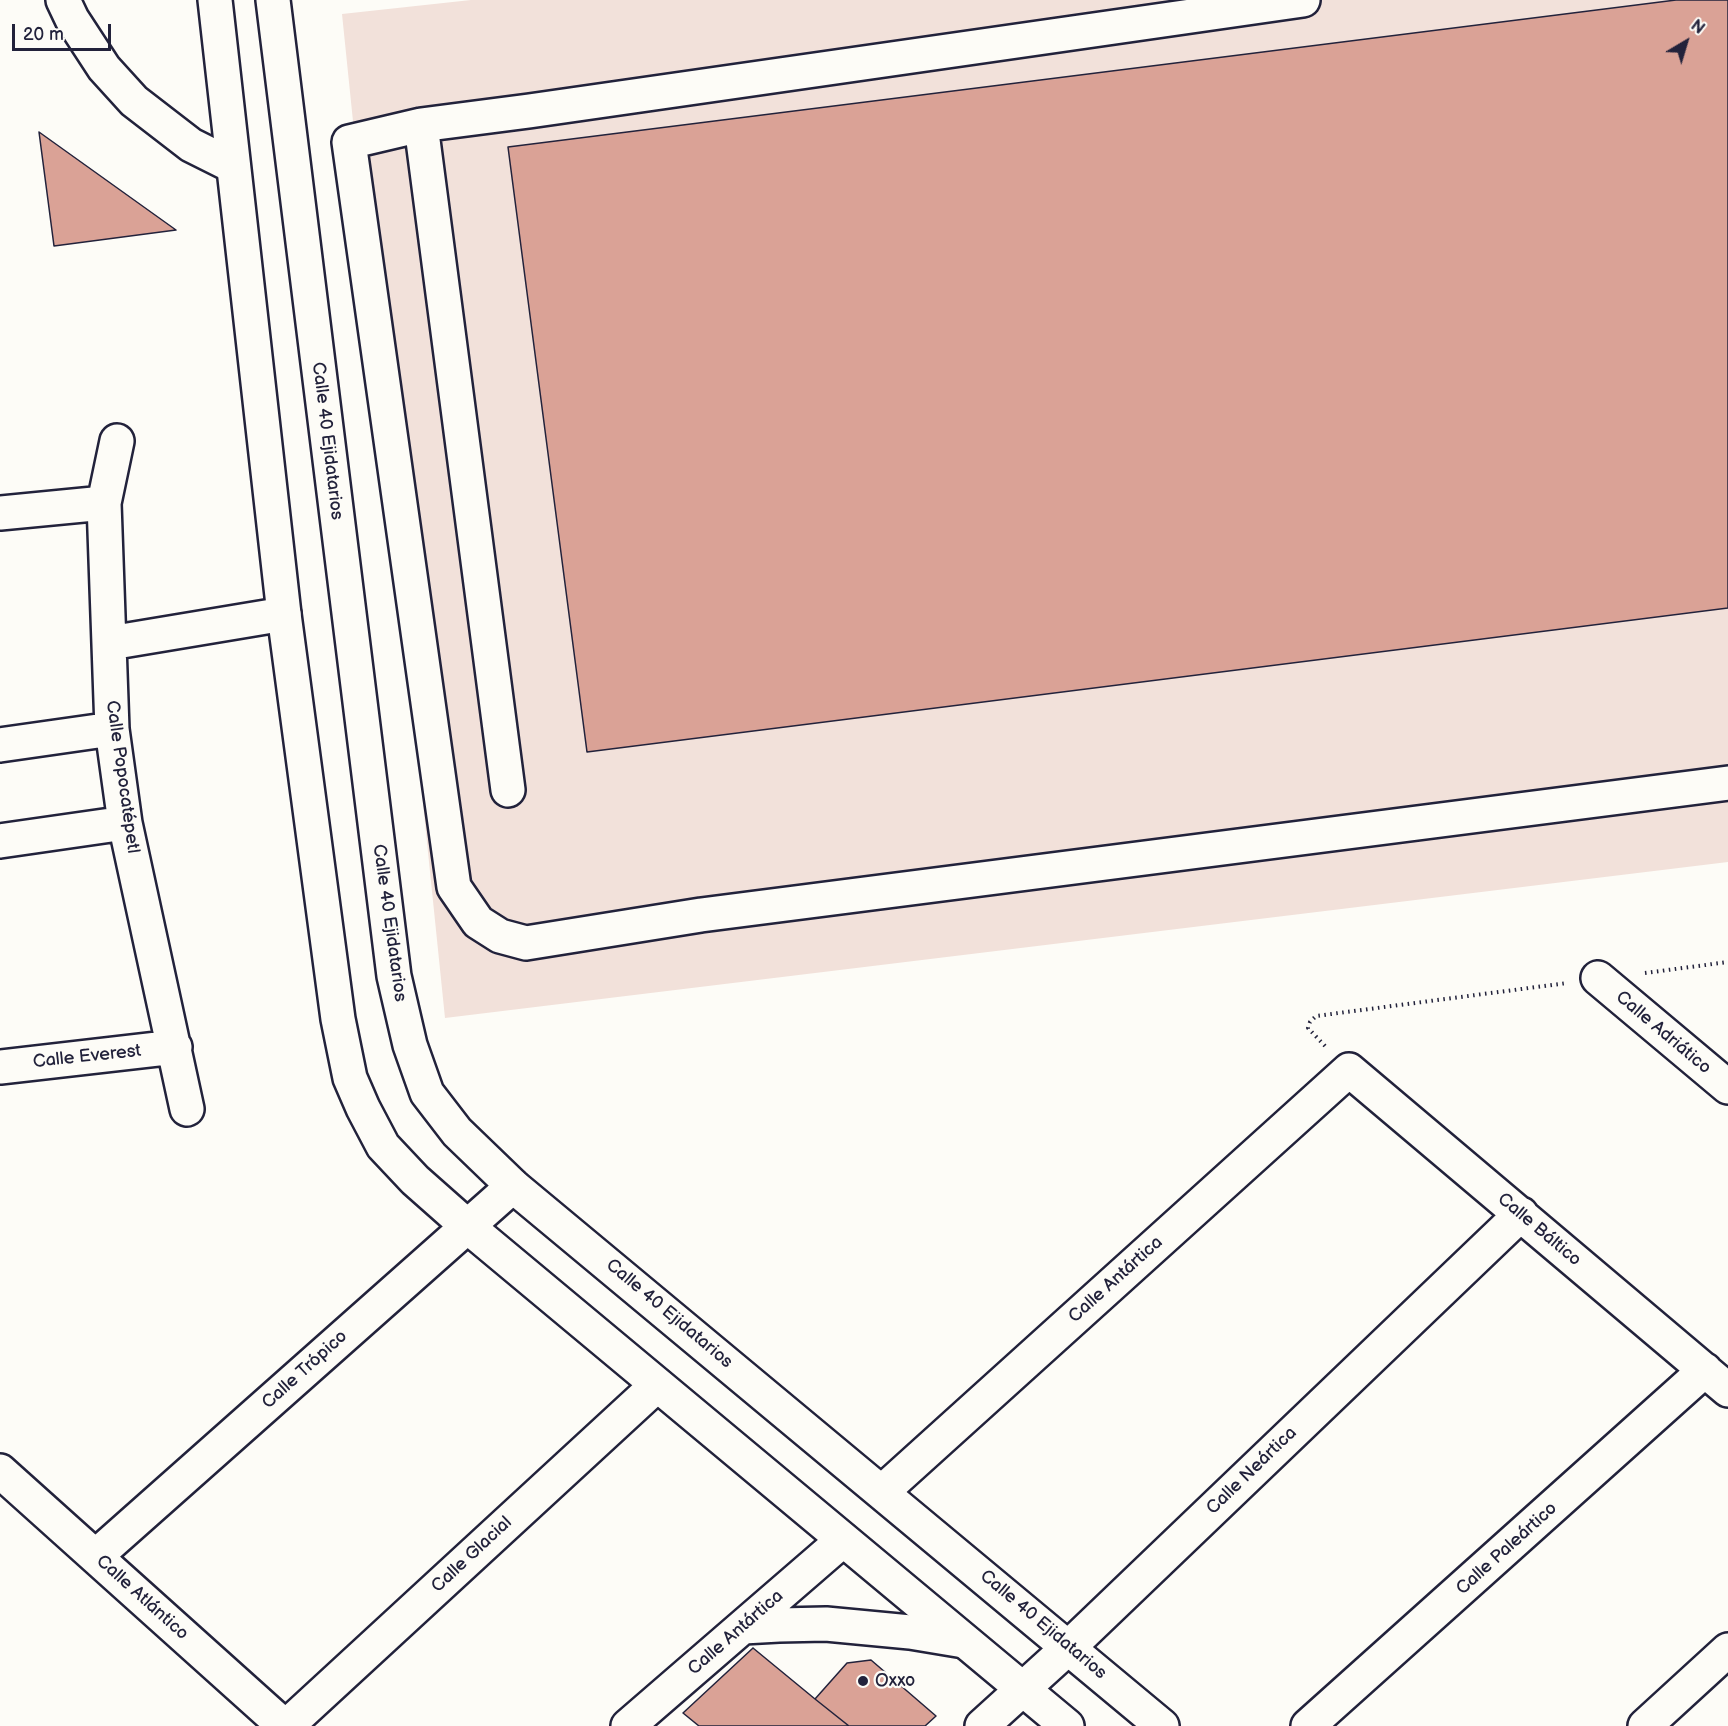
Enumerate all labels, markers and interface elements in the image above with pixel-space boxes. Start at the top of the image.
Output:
scale bar [15,12,114,50]
north arrow [1656,12,1716,72]
text: N [1687,16,1708,39]
text: 20 m [23,24,64,45]
street label: Calle 40 Ejidatarios [307,361,347,521]
street label: Calle Popocatépetl [101,699,143,855]
street label: Calle 40 Ejidatarios [367,843,411,1003]
street label: Calle Adriático [1611,987,1715,1079]
street label: Calle Everest [32,1041,142,1073]
street label: Calle Báltico [1493,1189,1585,1271]
street label: Calle Antártica [1065,1232,1167,1328]
street label: Calle 40 Ejidatarios [601,1255,737,1373]
street label: Calle Trópico [258,1326,352,1414]
street label: Calle Neártica [1202,1423,1302,1519]
street label: Calle Paleártico [1452,1498,1562,1600]
street label: Calle Glacial [427,1512,517,1598]
street label: Calle Atlántico [91,1551,193,1645]
street label: Calle 40 Ejidatarios [975,1566,1111,1684]
street label: Calle Antártica [684,1586,788,1680]
place label: Oxxo [875,1670,915,1692]
marker: Oxxo [856,1674,870,1688]

